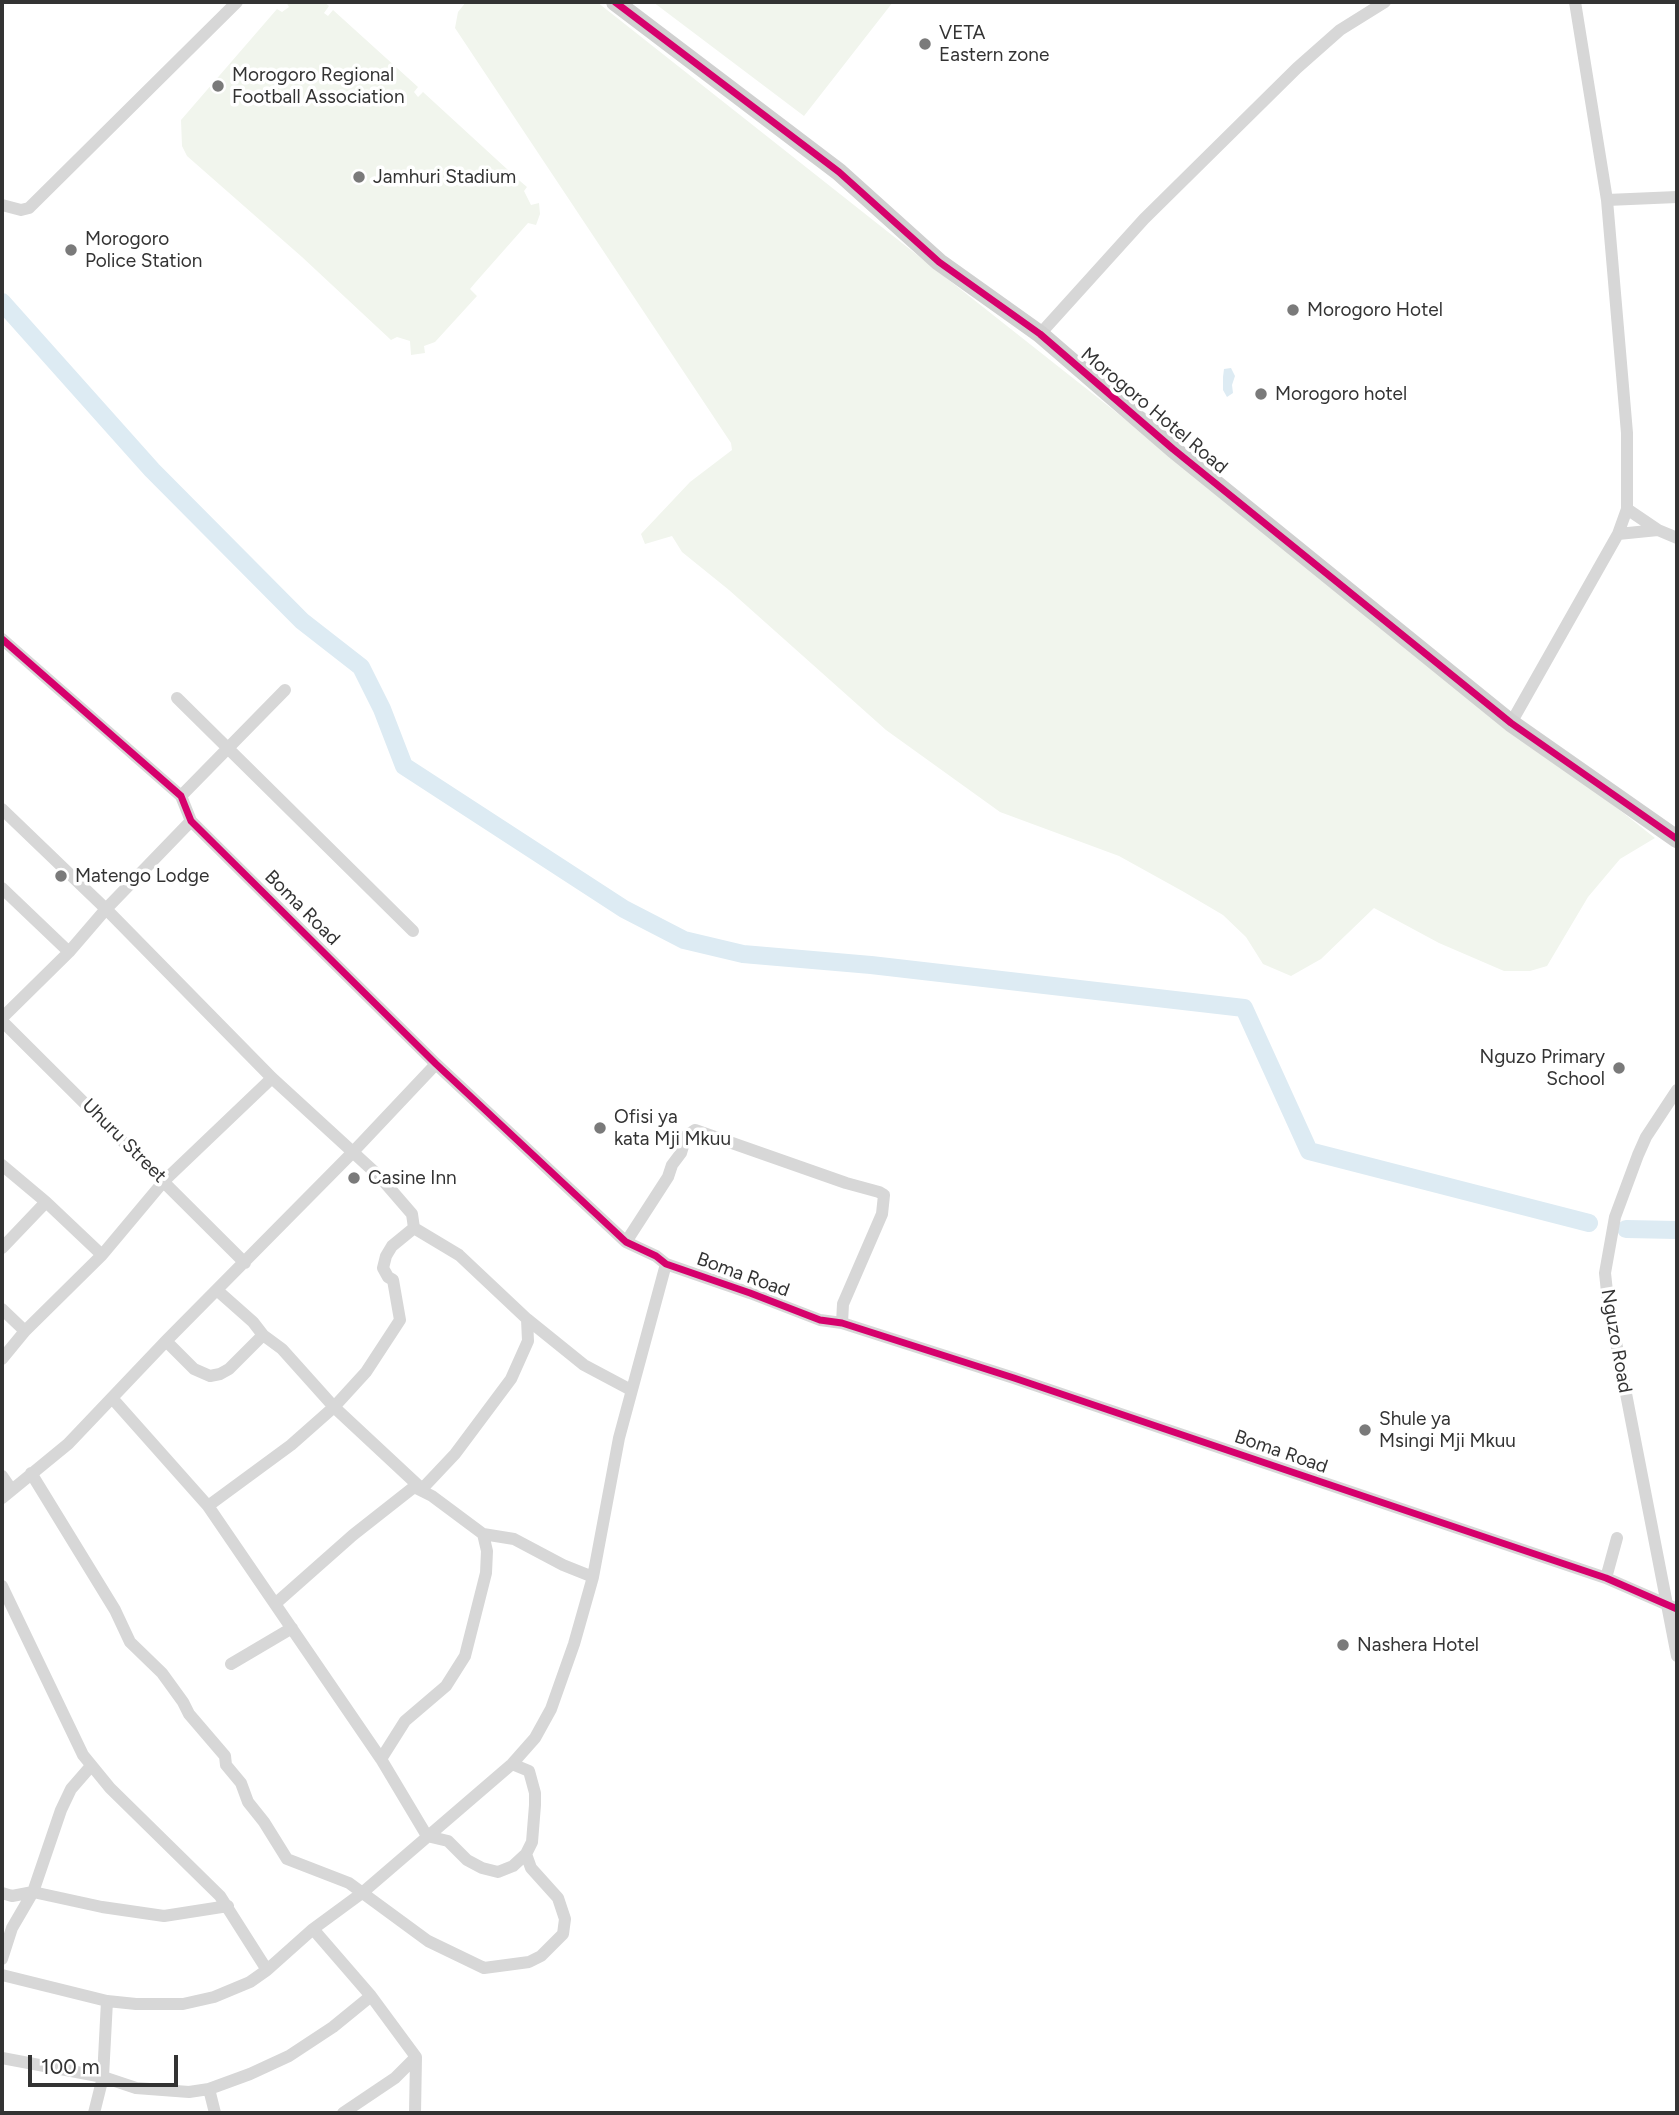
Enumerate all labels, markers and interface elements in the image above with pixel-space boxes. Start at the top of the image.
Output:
place label: VETA Eastern zone [939,22,1049,66]
marker: VETA Eastern zone [917,36,933,52]
place label: Morogoro Regional Football Association [232,64,404,108]
marker: Morogoro Regional Football Association [210,78,226,94]
place label: Jamhuri Stadium [373,166,516,188]
marker: Jamhuri Stadium [351,169,367,185]
place label: Morogoro Police Station [85,228,202,272]
marker: Morogoro Police Station [63,242,79,258]
place label: Morogoro Hotel [1307,299,1443,321]
marker: Morogoro Hotel [1285,302,1301,318]
street label: Morogoro Hotel Road [1076,343,1232,479]
place label: Morogoro hotel [1275,383,1407,405]
marker: Morogoro hotel [1253,386,1269,402]
place label: Matengo Lodge [75,865,209,887]
street label: Boma Road [260,866,344,950]
marker: Matengo Lodge [53,868,69,884]
place label: Nguzo Primary School [1479,1046,1605,1090]
marker: Nguzo Primary School [1611,1060,1627,1076]
street label: Uhuru Street [77,1094,171,1188]
place label: Ofisi ya kata Mji Mkuu [614,1106,731,1150]
marker: Ofisi ya kata Mji Mkuu [592,1120,608,1136]
place label: Casine Inn [368,1167,457,1189]
marker: Casine Inn [346,1170,362,1186]
street label: Boma Road [694,1248,792,1302]
street label: Nguzo Road [1596,1287,1636,1395]
place label: Shule ya Msingi Mji Mkuu [1379,1408,1516,1452]
marker: Shule ya Msingi Mji Mkuu [1357,1422,1373,1438]
street label: Boma Road [1231,1425,1331,1479]
place label: Nashera Hotel [1357,1634,1479,1656]
marker: Nashera Hotel [1335,1637,1351,1653]
scale bar [32,2042,182,2086]
text: 100 m [41,2054,100,2079]

